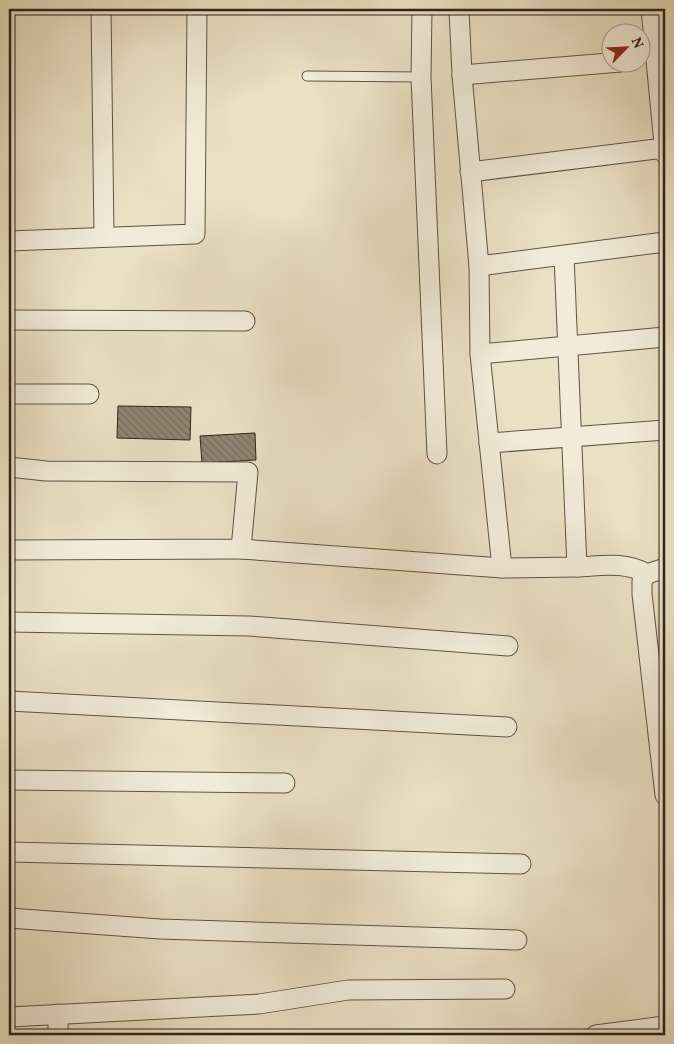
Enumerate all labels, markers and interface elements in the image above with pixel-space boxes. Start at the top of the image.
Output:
north arrow [602,22,652,72]
text: N [626,35,647,52]

